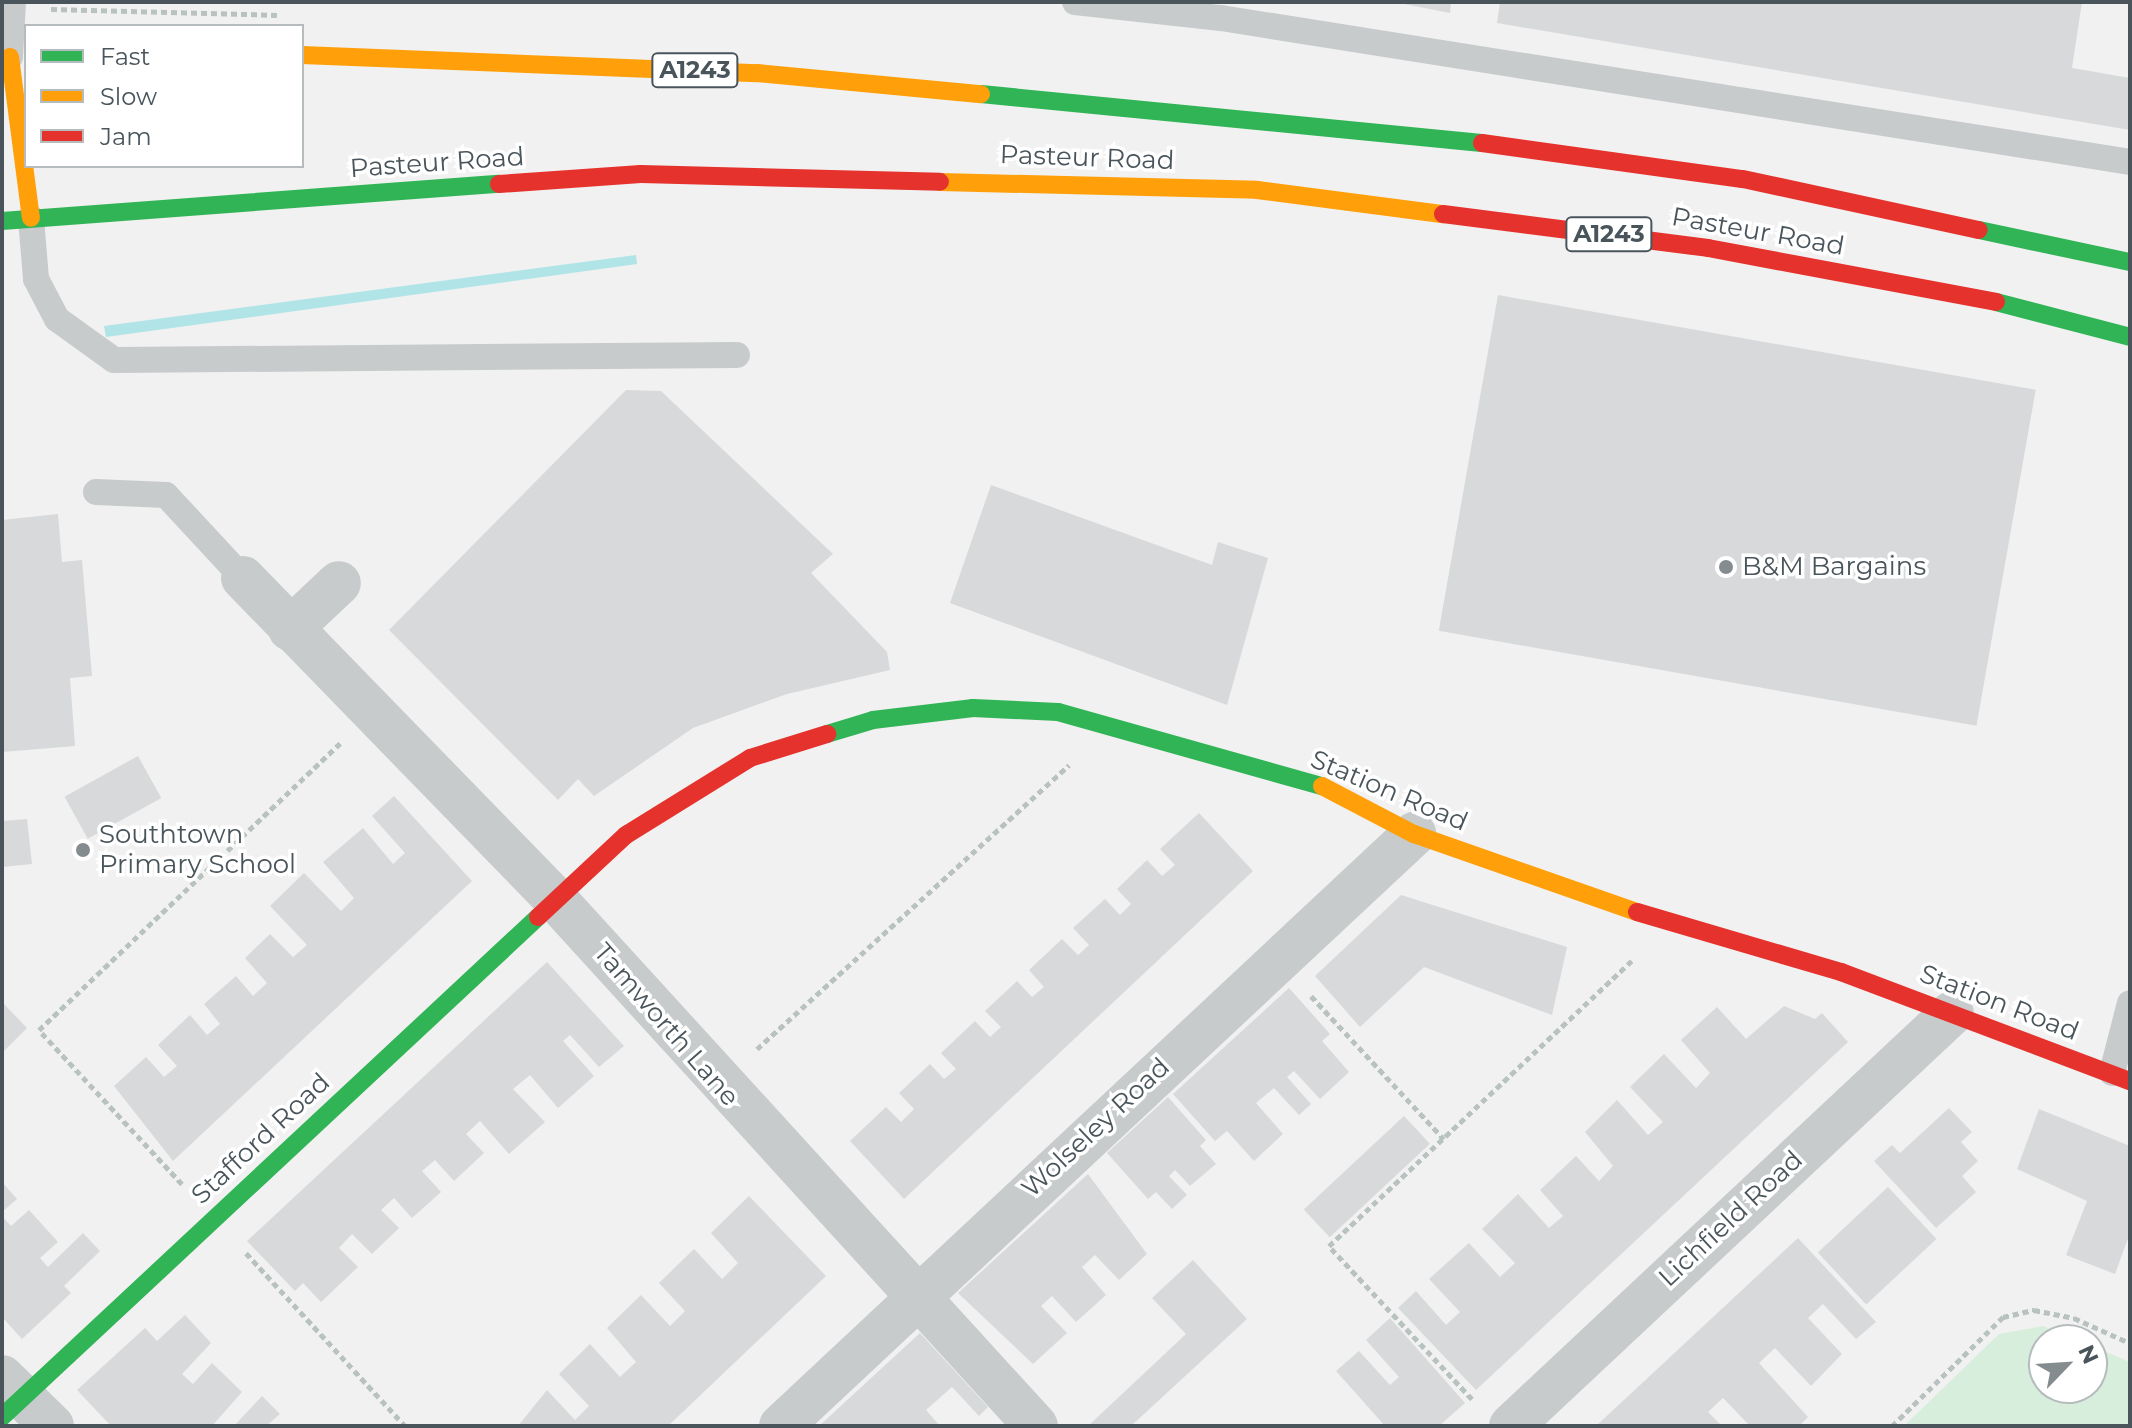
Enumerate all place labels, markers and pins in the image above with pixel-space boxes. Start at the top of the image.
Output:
place label: B&M Bargains [1742,551,1926,583]
marker: B&M Bargains [1717,558,1735,576]
place label: Southtown Primary School [99,819,296,880]
marker: Southtown Primary School [74,841,92,859]

